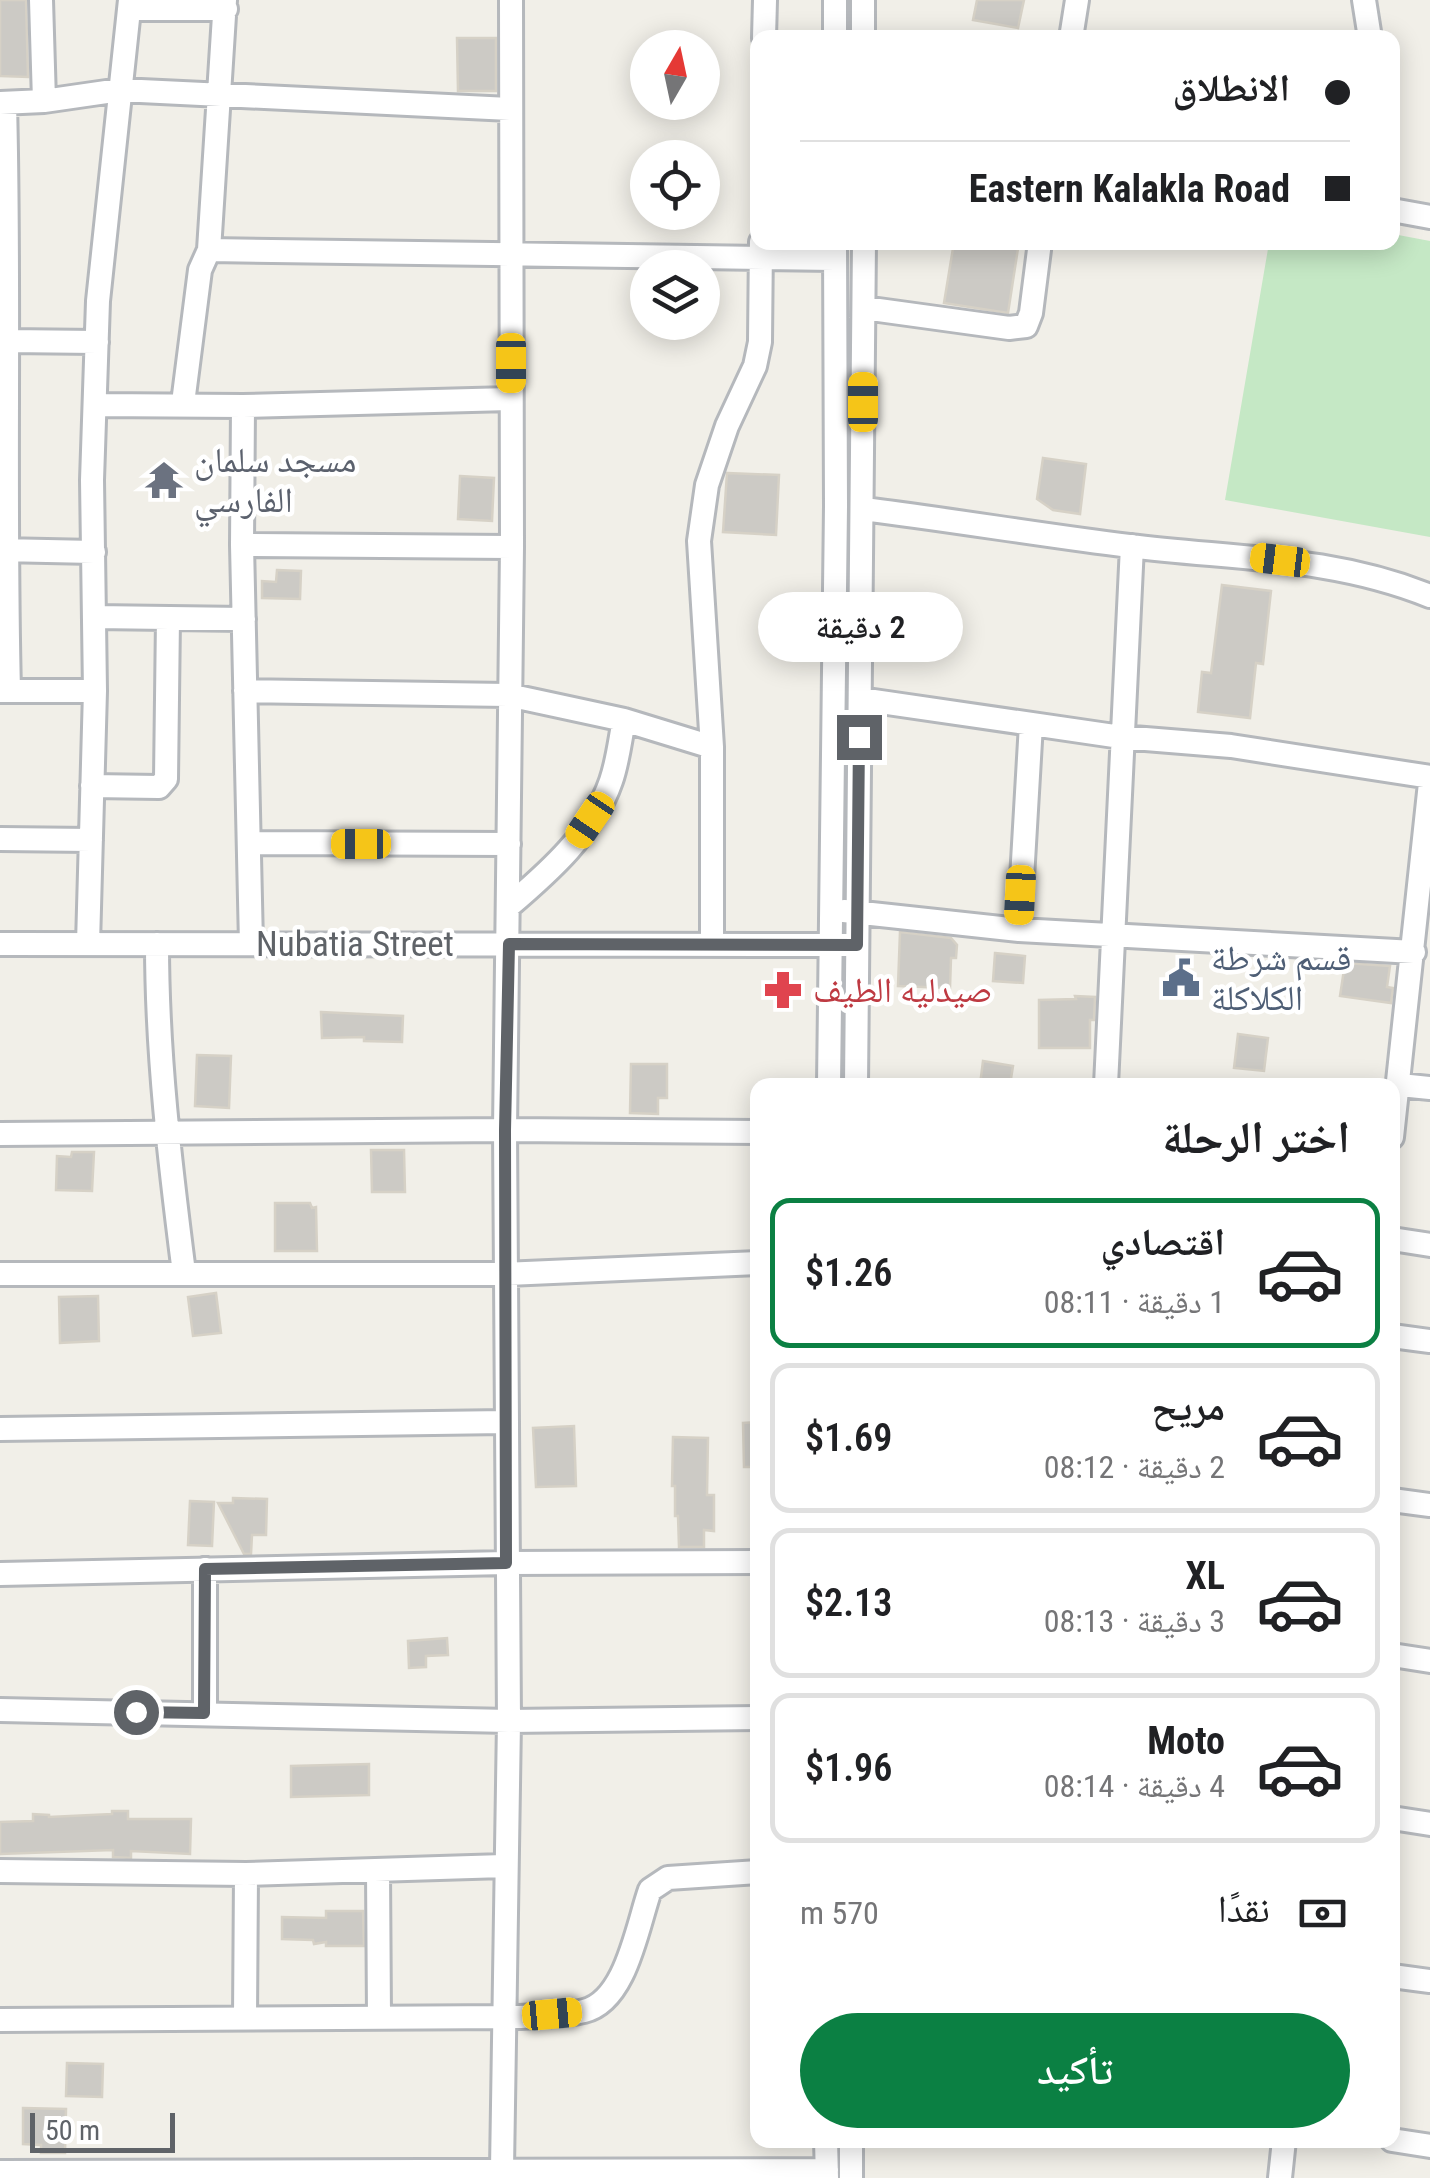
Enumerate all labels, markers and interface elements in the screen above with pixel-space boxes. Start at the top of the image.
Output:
north arrow [630,30,720,120]
map controls [630,30,720,340]
text: الانطلاق [1172,66,1290,110]
button: locate [630,140,720,230]
text: Eastern Kalakla Road [969,167,1290,211]
button: layers [630,250,720,340]
car [496,333,526,393]
car [848,372,878,432]
place label: مسجد سلمان الفارسي [194,440,357,527]
temple icon: مسجد سلمان الفارسي [143,459,185,501]
car [1248,541,1312,579]
callout: 2 دقيقة [756,592,962,662]
text: 2 دقيقة [816,608,905,646]
route end [837,715,882,760]
car [561,787,619,853]
car [331,829,391,859]
car [1003,864,1037,926]
street label: Nubatia Street [256,924,454,965]
place label: قسم شرطة الكلاكلة [1211,938,1352,1019]
public building icon: قسم شرطة الكلاكلة [1160,957,1202,999]
pharmacy icon: صيدليه الطيف [762,969,804,1011]
place label: صيدليه الطيف [813,970,993,1011]
text: اختر الرحلة [1162,1111,1350,1164]
text: اقتصادي [1101,1220,1225,1264]
icon: car [1255,1228,1345,1318]
text: $1.26 [805,1251,892,1295]
text: 1 دقيقة · 08:11 [1044,1283,1225,1321]
text: مريح [1151,1385,1225,1429]
icon: car [1255,1393,1345,1483]
text: $1.69 [805,1416,892,1460]
text: 2 دقيقة · 08:12 [1044,1448,1225,1486]
text: XL [1186,1554,1225,1598]
icon: car [1255,1558,1345,1648]
text: $2.13 [805,1581,892,1625]
text: 3 دقيقة · 08:13 [1044,1602,1225,1640]
route start [114,1690,159,1735]
text: Moto [1147,1719,1225,1763]
icon: car [1255,1723,1345,1813]
text: $1.96 [805,1746,892,1790]
text: 4 دقيقة · 08:14 [1044,1767,1225,1805]
icon: cash [1295,1886,1350,1941]
text: نقدًا [1218,1887,1270,1931]
text: 570 m [800,1894,879,1932]
car [521,1996,583,2032]
button: تأكيد [800,2013,1350,2128]
scale bar [30,2108,175,2152]
text: 50 m [45,2114,100,2147]

